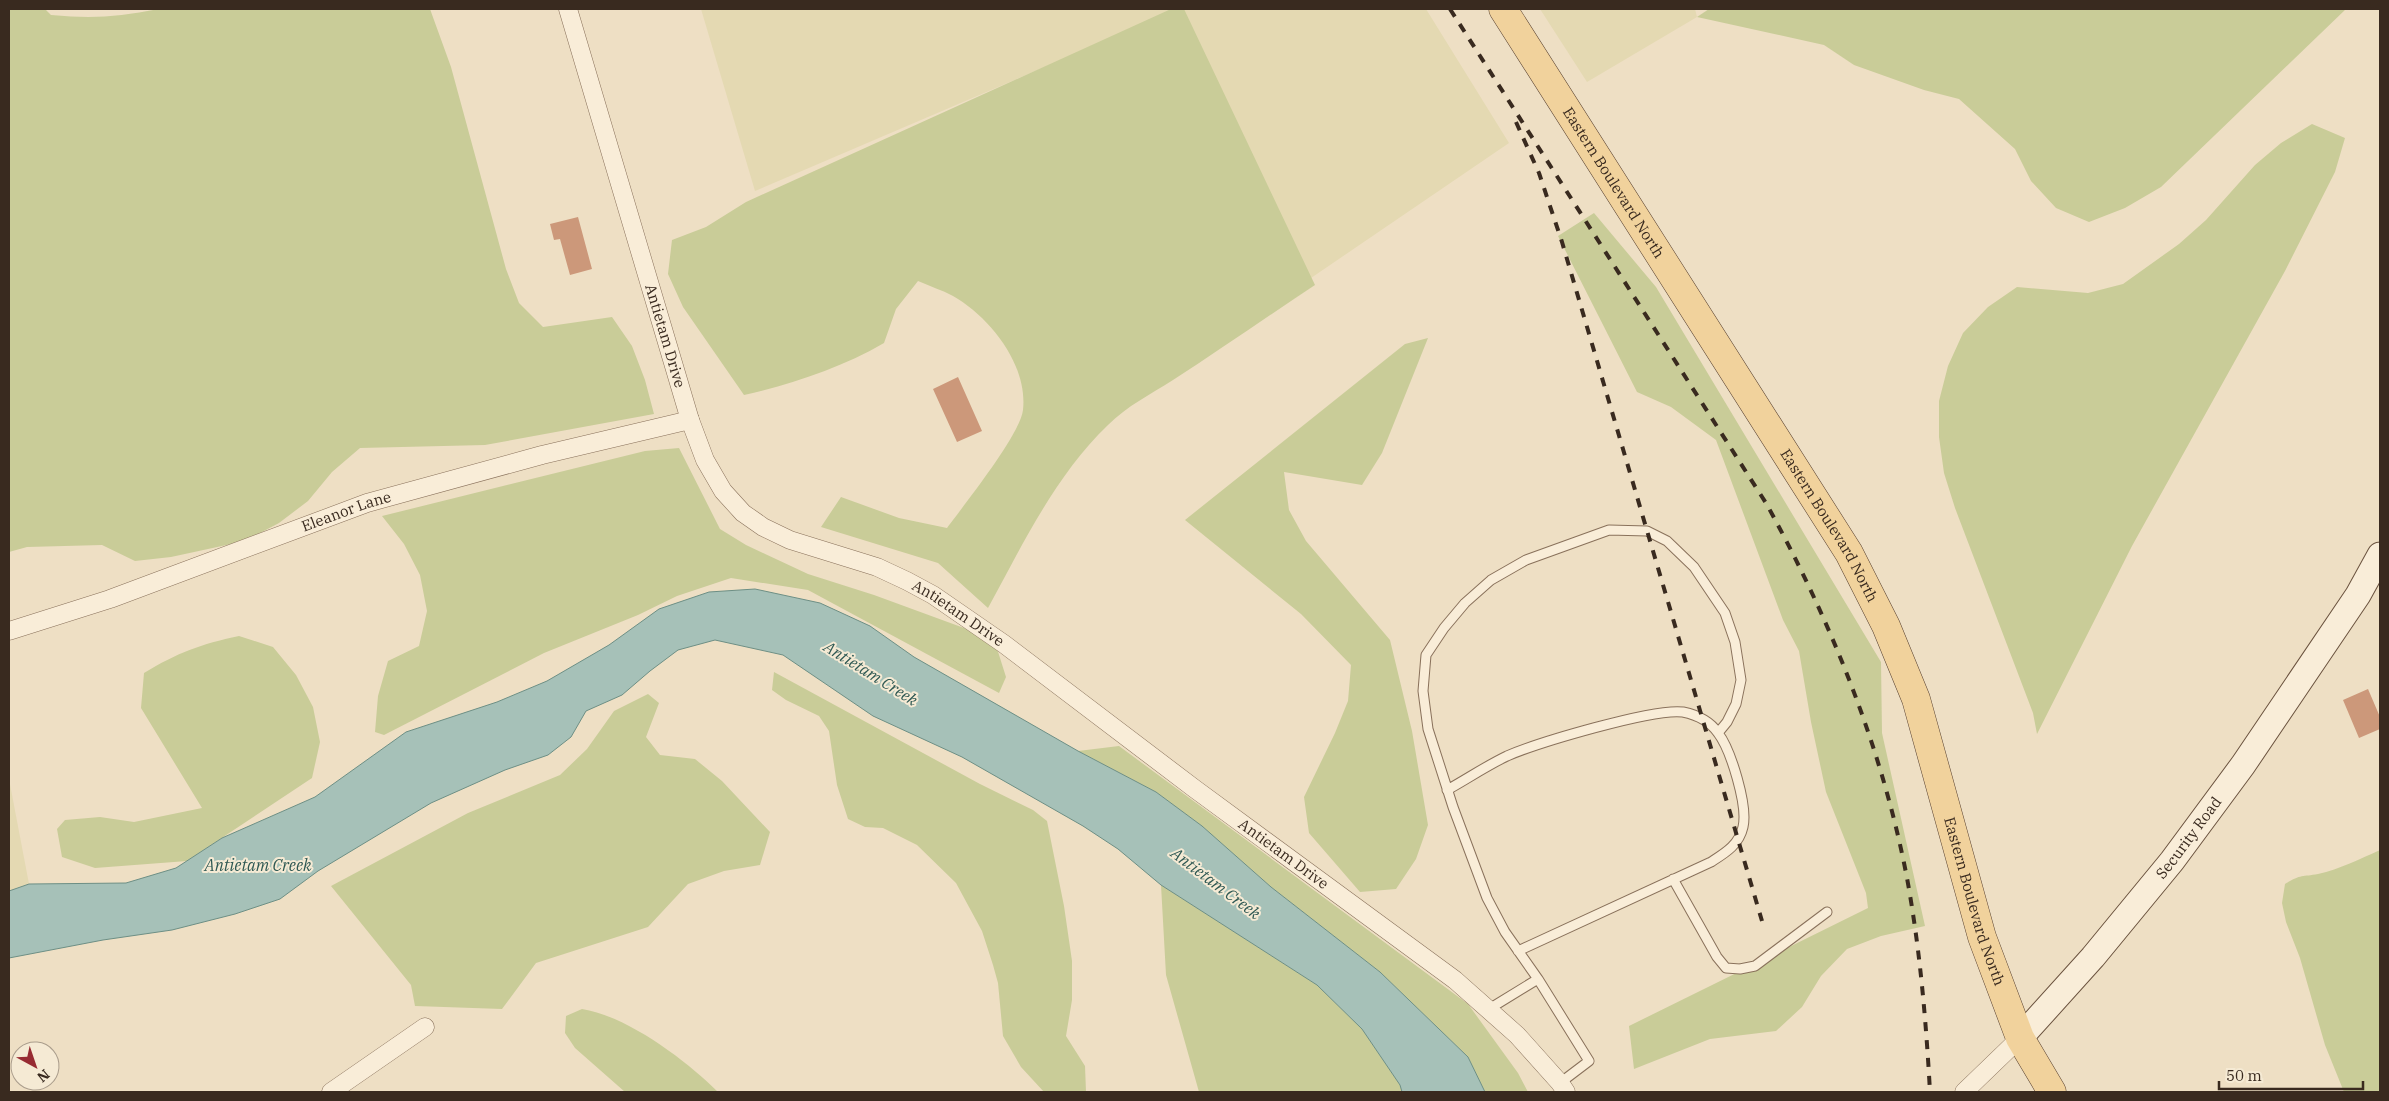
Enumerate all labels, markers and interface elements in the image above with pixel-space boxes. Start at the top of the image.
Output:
street label: Eastern Boulevard North [1559,103,1669,262]
street label: Antietam Drive [641,282,690,390]
street label: Eastern Boulevard North [1776,445,1882,605]
street label: Eleanor Lane [299,487,393,536]
street label: Antietam Drive [909,575,1008,650]
water label: Antietam Creek [819,636,922,710]
street label: Security Road [2151,793,2225,882]
street label: Antietam Drive [1235,814,1333,893]
street label: Eastern Boulevard North [1940,815,2009,988]
water label: Antietam Creek [1166,842,1265,923]
water label: Antietam Creek [203,855,312,875]
north arrow [10,1041,60,1091]
scale bar [2219,1058,2363,1090]
text: N [33,1066,53,1086]
text: 50 m [2226,1066,2262,1085]

